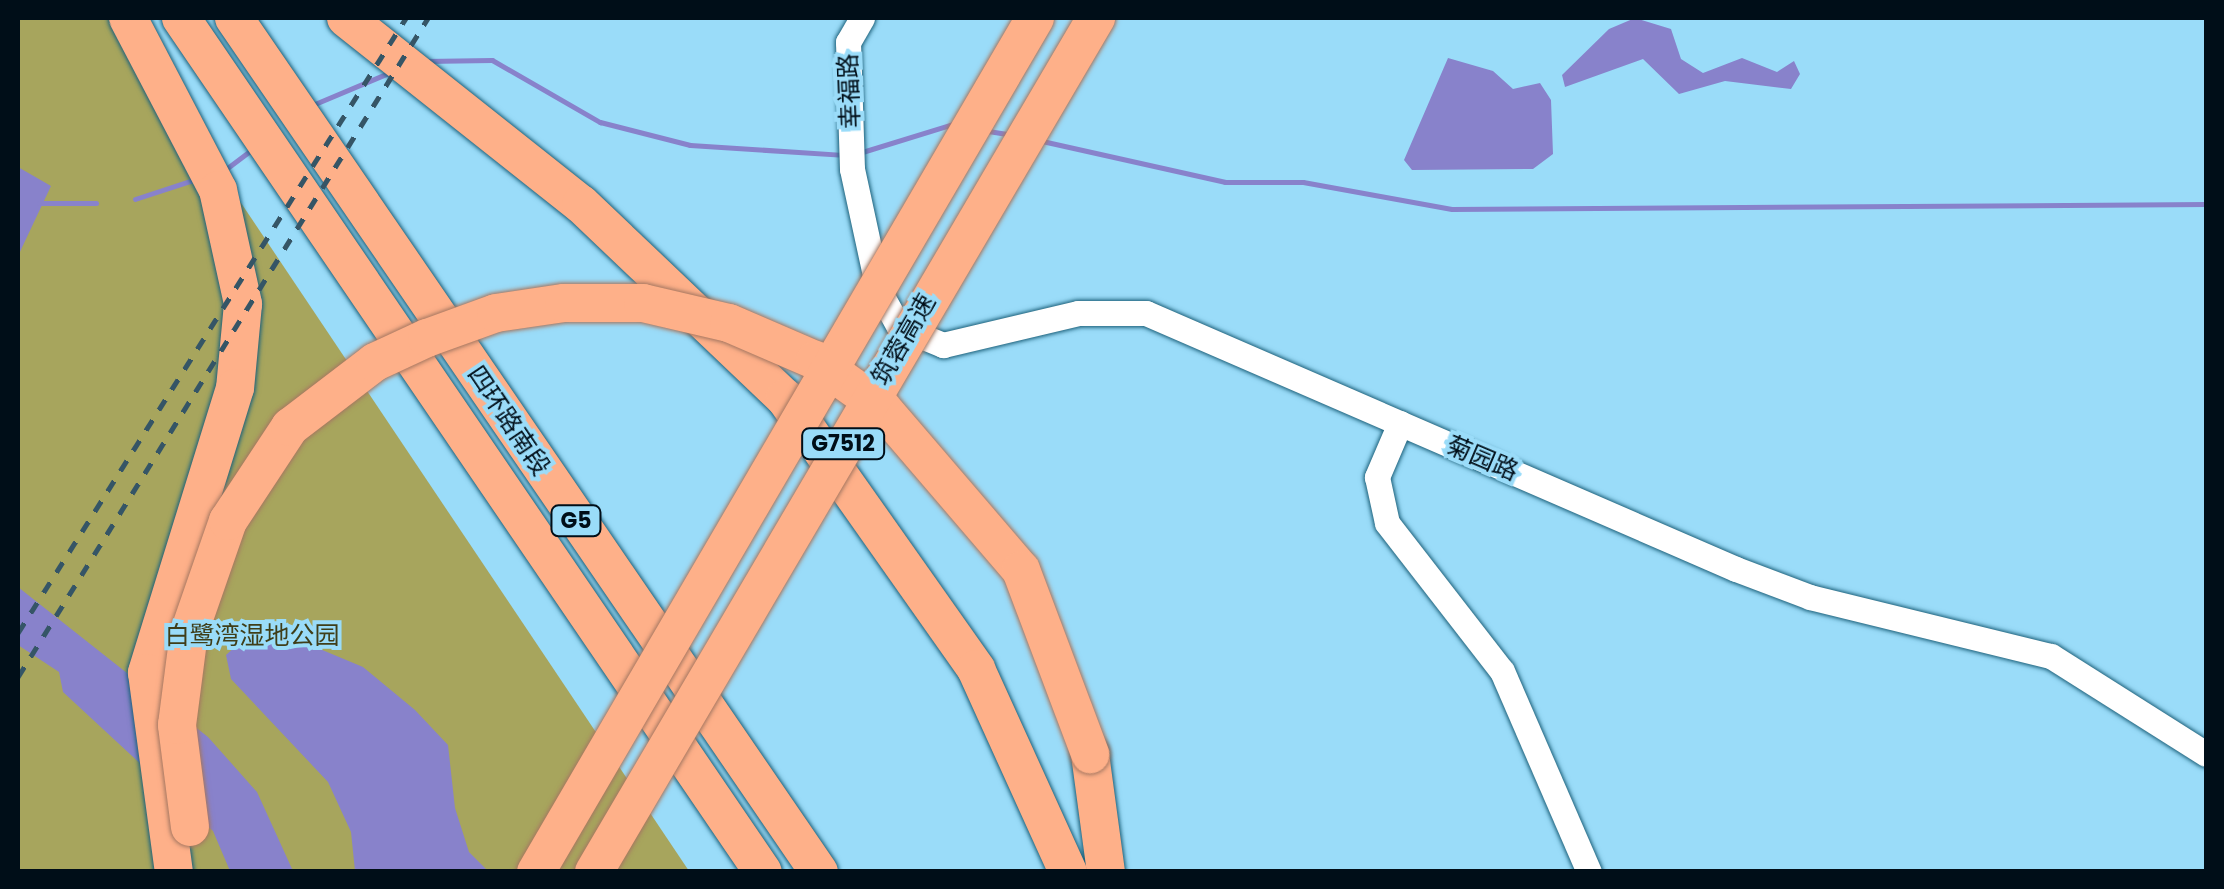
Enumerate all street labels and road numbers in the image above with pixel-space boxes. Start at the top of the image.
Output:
street label: 幸福路 [834,53,866,129]
street label: 筑蓉高速 [866,289,942,391]
street label: 四环路南段 [461,361,555,481]
road number: G7512 [800,427,886,461]
street label: 菊园路 [1442,431,1522,487]
road number: G5 [548,504,604,538]

